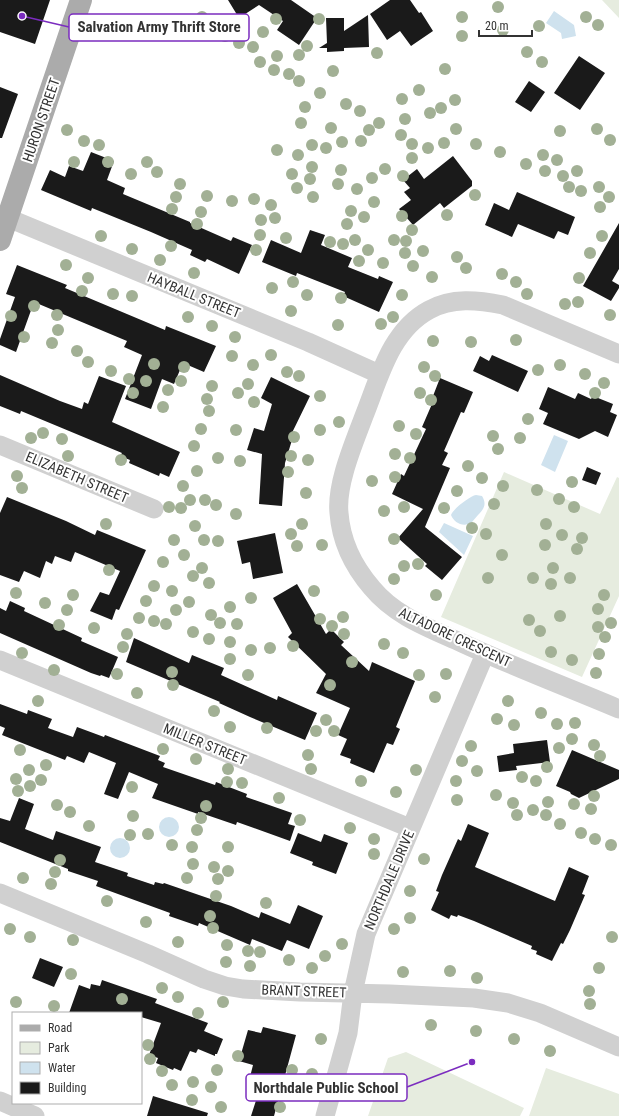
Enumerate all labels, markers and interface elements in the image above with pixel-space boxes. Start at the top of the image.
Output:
scale bar [479,12,532,38]
callout: Salvation Army Thrift Store [69,14,249,41]
text: Salvation Army Thrift Store [77,18,241,36]
text: 20 m [485,19,509,33]
street label: HURON STREET [19,76,63,164]
street label: HAYBALL STREET [145,269,243,321]
street label: ELIZABETH STREET [23,448,131,506]
street label: ALTADORE CRESCENT [396,604,514,670]
street label: MILLER STREET [161,720,249,768]
street label: NORTHDALE DRIVE [361,828,417,932]
street label: BRANT STREET [261,982,347,1000]
legend [12,1012,142,1104]
text: Road [48,1021,72,1035]
text: Park [48,1041,70,1055]
text: Water [48,1061,76,1075]
callout: Northdale Public School [246,1074,407,1101]
text: Northdale Public School [253,1079,399,1097]
text: Building [48,1081,86,1095]

